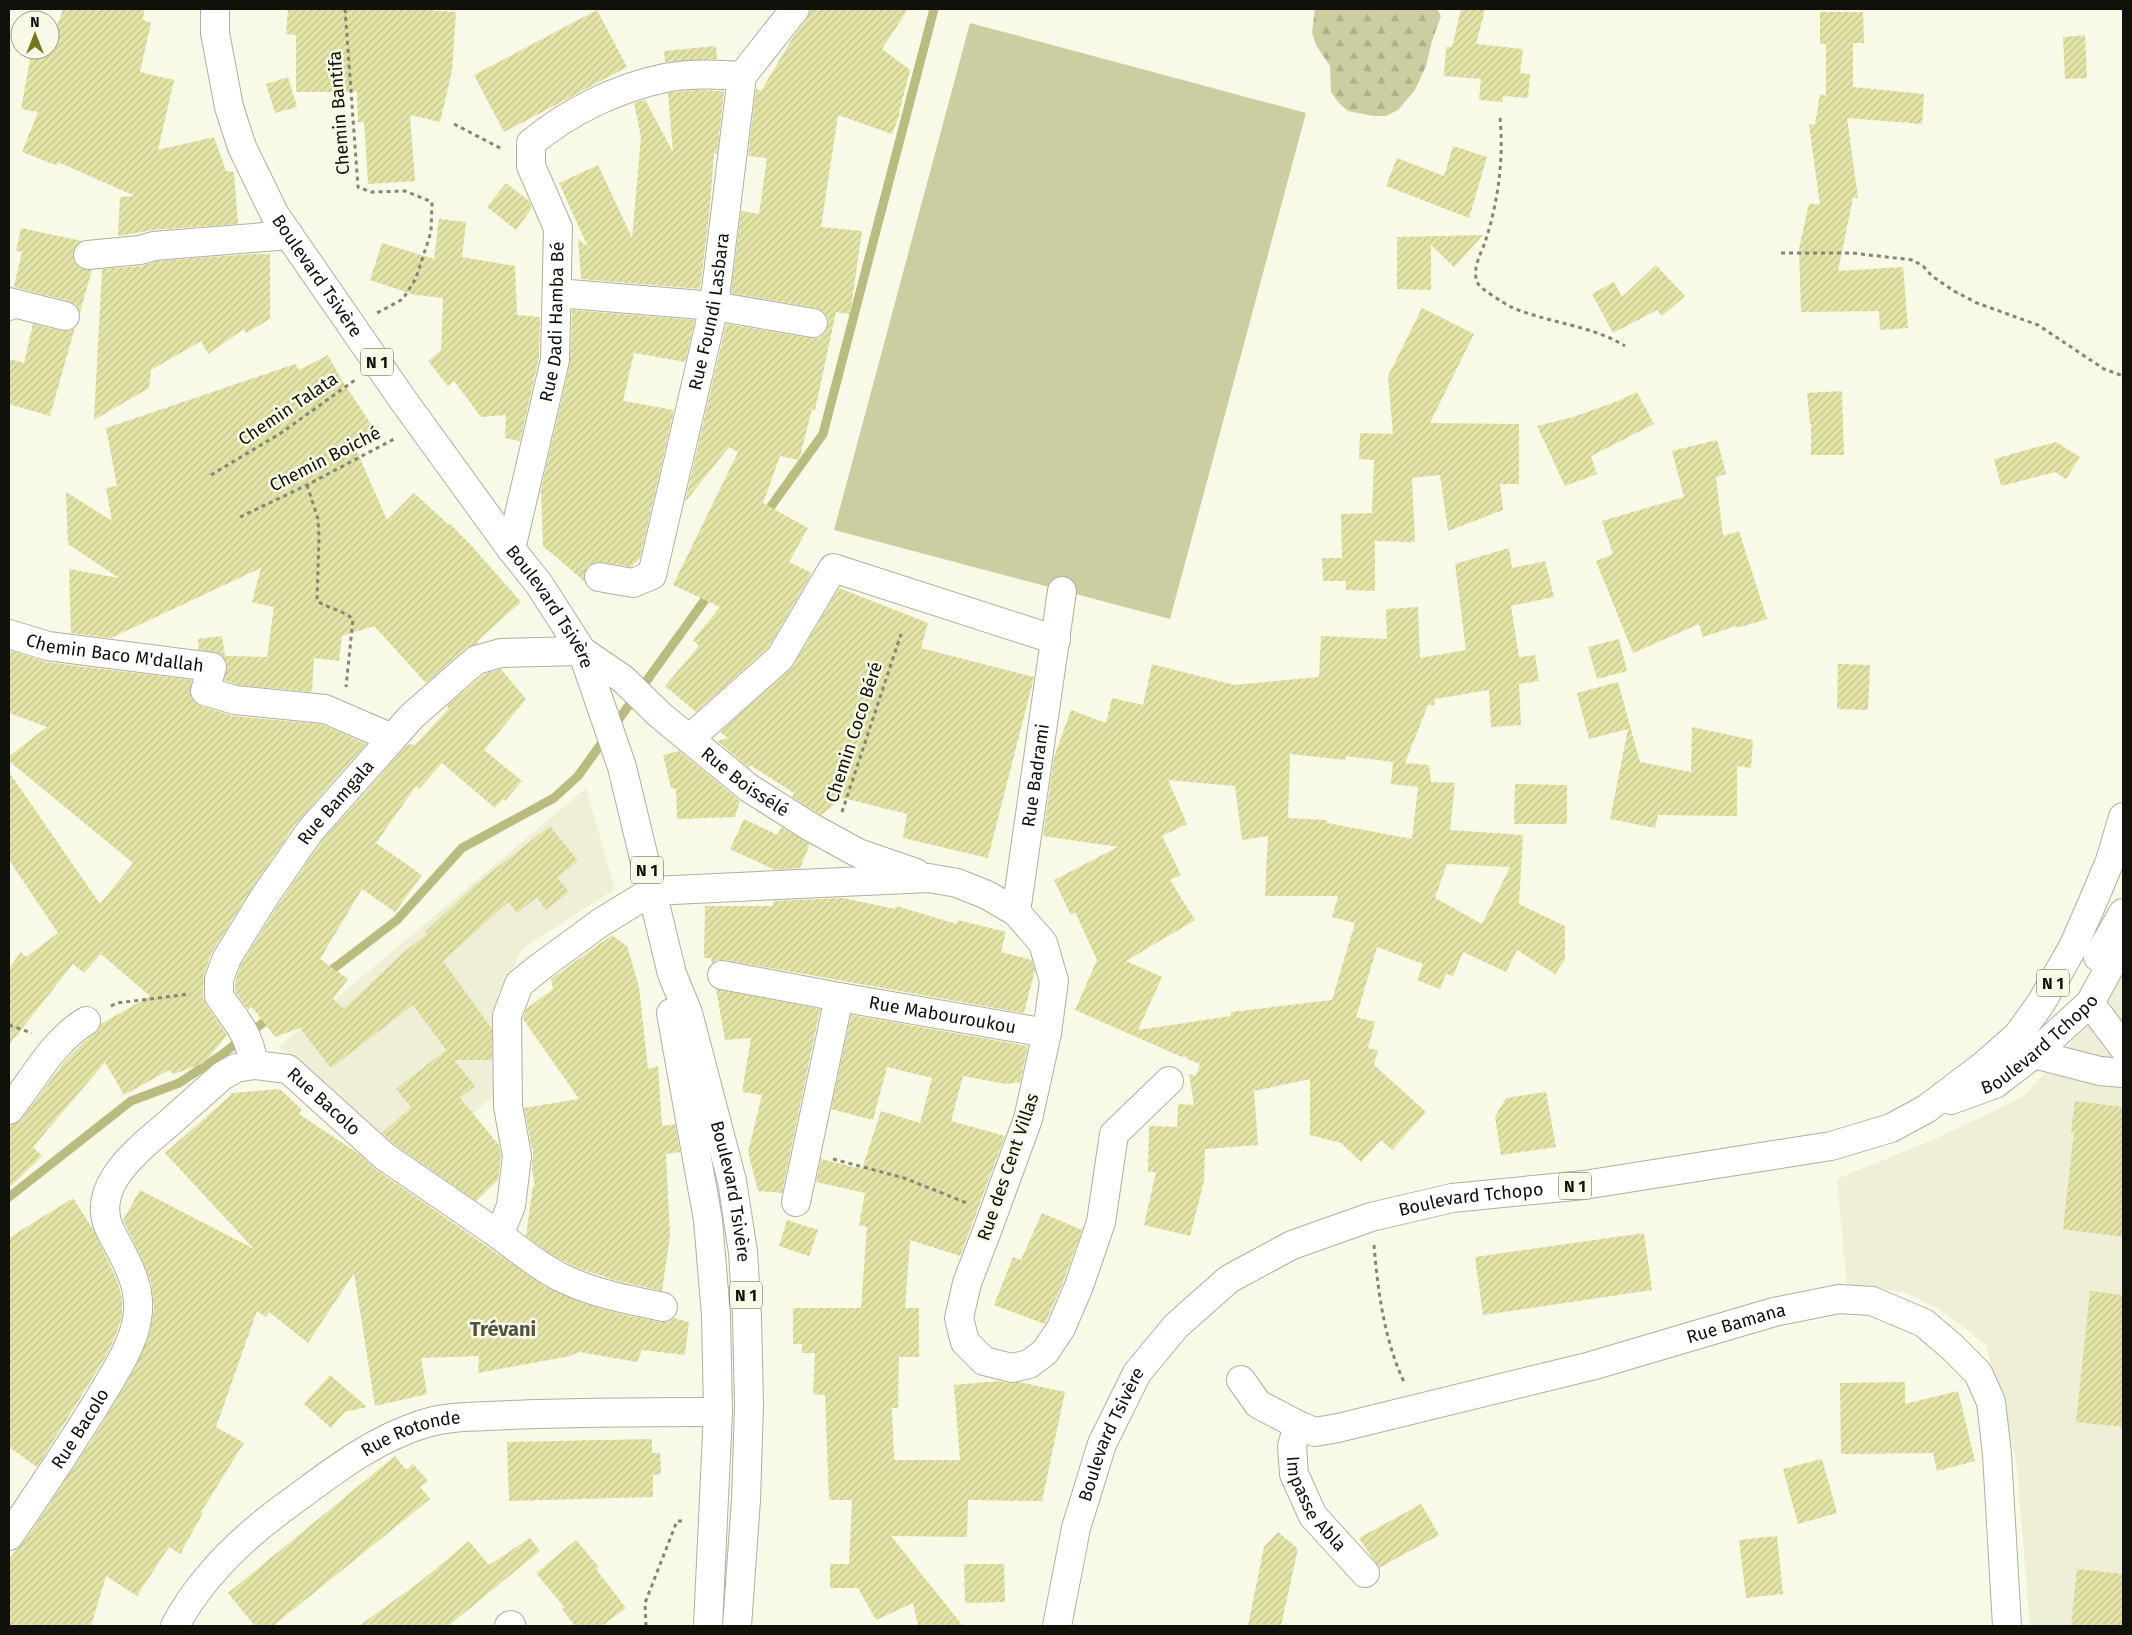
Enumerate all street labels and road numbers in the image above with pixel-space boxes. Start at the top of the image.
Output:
street label: Chemin Bantifa [324,50,354,176]
street label: Boulevard Tsivère [267,210,367,341]
street label: Rue Foundi Lasbara [684,232,734,392]
street label: Rue Dadi Hamba Bé [535,241,569,404]
road number: N 1 [361,348,393,376]
street label: Chemin Talata [234,368,342,450]
street label: Chemin Boiché [266,422,384,496]
street label: Boulevard Tsivère [501,541,598,671]
street label: Chemin Baco M'dallah [23,629,205,677]
street label: Chemin Coco Béré [821,659,887,805]
street label: Rue Badrami [1017,722,1054,828]
street label: Rue Boissélé [697,742,793,822]
street label: Rue Bamgala [293,755,379,849]
road number: N 1 [631,856,663,884]
road number: N 1 [2037,970,2069,996]
street label: Rue Mabouroukou [867,991,1018,1038]
street label: Boulevard Tchopo [1978,991,2103,1099]
street label: Rue Bacolo [283,1063,365,1140]
street label: Rue des Cent Villas [972,1090,1044,1244]
street label: Boulevard Tsivère [706,1118,755,1263]
road number: N 1 [1559,1172,1591,1200]
street label: Boulevard Tchopo [1396,1178,1544,1221]
road number: N 1 [730,1282,762,1308]
street label: Rue Bamana [1684,1299,1787,1348]
street label: Boulevard Tsivère [1074,1362,1149,1504]
street label: Rue Bacolo [47,1385,114,1473]
street label: Rue Rotonde [357,1406,461,1462]
street label: Impasse Abla [1282,1455,1351,1556]

